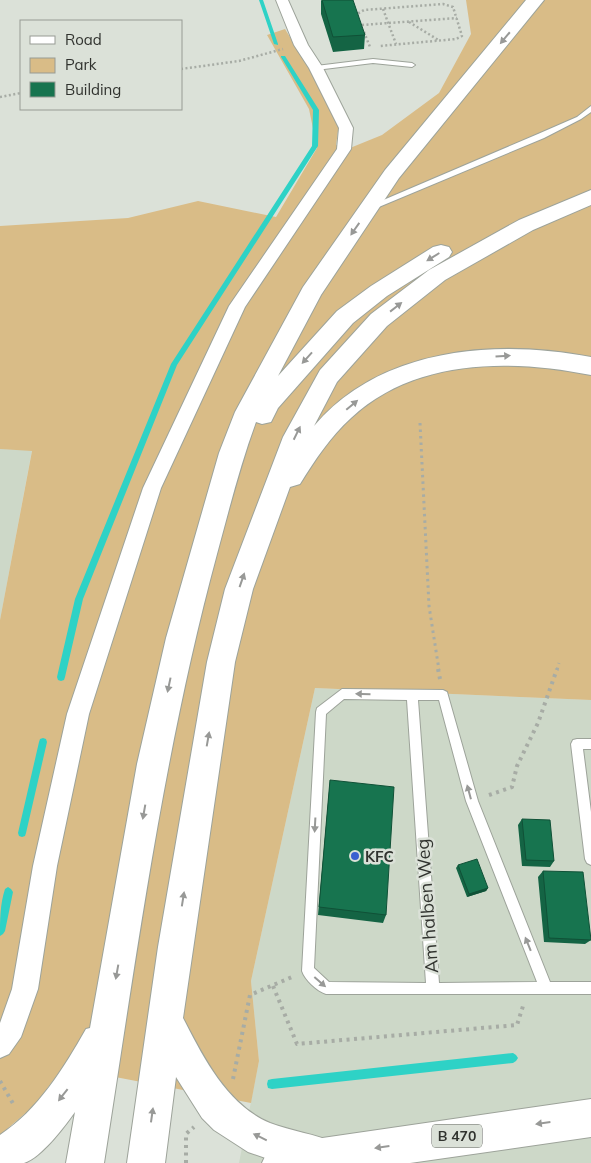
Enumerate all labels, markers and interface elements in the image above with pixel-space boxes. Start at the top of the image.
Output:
legend [20,20,182,110]
text: Road [65,30,102,49]
one-way arrow [499,32,510,45]
text: Park [65,55,97,74]
text: Building [65,80,121,99]
one-way arrow [350,222,360,236]
one-way arrow [427,252,440,261]
one-way arrow [389,301,402,312]
one-way arrow [301,351,313,363]
one-way arrow [495,352,511,360]
one-way arrow [345,400,358,411]
one-way arrow [293,426,301,440]
one-way arrow [238,572,246,587]
one-way arrow [165,678,173,693]
one-way arrow [355,690,371,698]
one-way arrow [204,730,212,746]
one-way arrow [465,785,473,800]
one-way arrow [139,804,147,820]
one-way arrow [311,818,319,834]
street label: Am halben Weg [411,838,443,974]
place label: KFC [365,847,394,866]
marker: KFC [349,850,361,862]
one-way arrow [179,891,187,907]
one-way arrow [524,937,532,951]
one-way arrow [113,964,121,980]
one-way arrow [313,976,325,988]
one-way arrow [58,1088,68,1102]
one-way arrow [148,1106,156,1122]
one-way arrow [534,1120,550,1128]
road number: B 470 [432,1124,482,1148]
one-way arrow [253,1133,267,1141]
one-way arrow [373,1143,389,1151]

